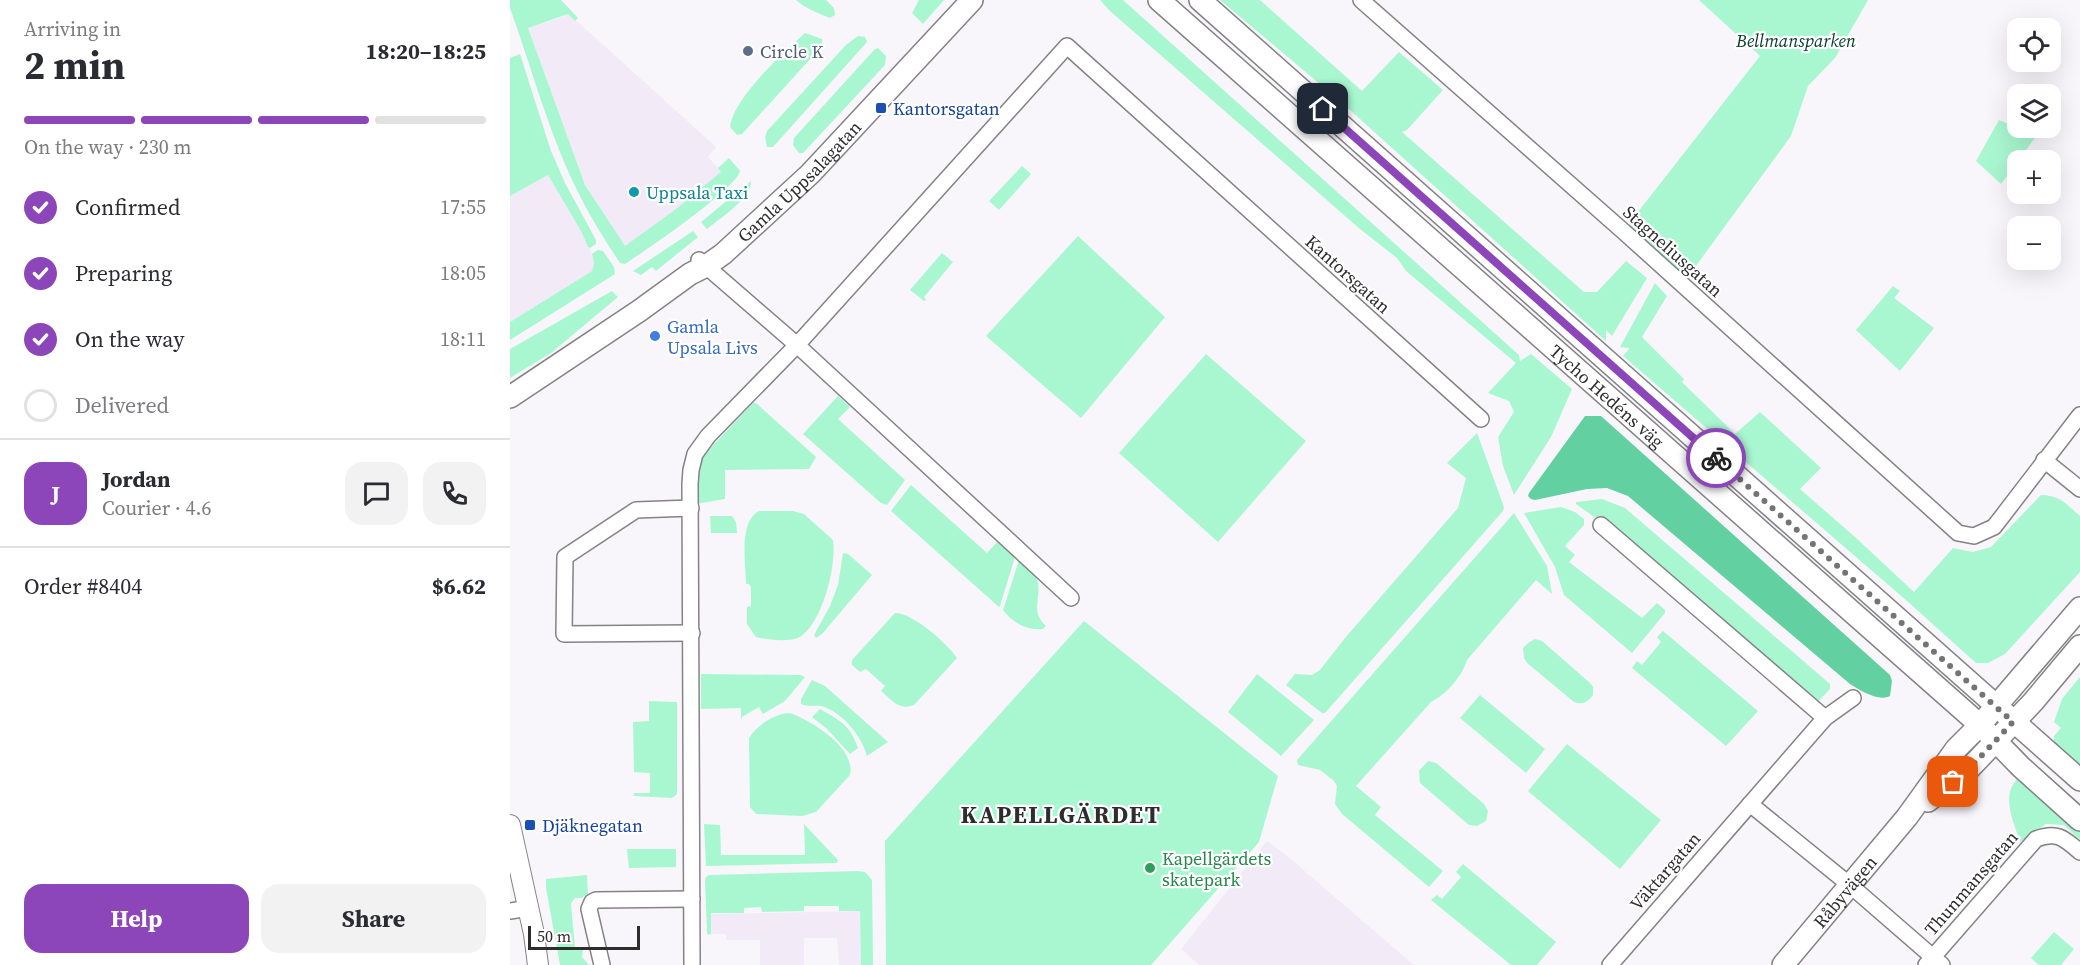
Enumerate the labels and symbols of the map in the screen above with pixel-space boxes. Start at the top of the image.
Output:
park label: Bellmansparken [1735,28,1856,53]
place label: Circle K [760,39,824,64]
marker: Circle K [741,44,755,58]
pin [1297,83,1348,134]
place label: Kantorsgatan [893,96,1000,121]
marker: Kantorsgatan [874,101,888,115]
street label: Gamla Uppsalagatan [731,115,866,248]
place label: Uppsala Taxi [646,180,748,205]
marker: Uppsala Taxi [627,185,641,199]
street label: Stagneliusgatan [1618,200,1728,303]
street label: Kantorsgatan [1300,229,1396,319]
place label: Gamla Upsala Livs [667,314,758,360]
marker: Gamla Upsala Livs [648,329,662,343]
street label: Tycho Hedéns väg [1545,338,1670,453]
courier [1686,428,1746,488]
pin [1927,756,1978,807]
district label: KAPELLGÄRDET [960,798,1162,831]
place label: Djäknegatan [542,813,643,838]
marker: Djäknegatan [523,818,537,832]
street label: Thunmansgatan [1919,825,2023,941]
street label: Väktargatan [1624,826,1706,916]
place label: Kapellgärdets skatepark [1162,846,1271,892]
street label: Råbyvägen [1807,850,1882,933]
marker: Kapellgärdets skatepark [1143,861,1157,875]
scale bar [528,923,640,950]

